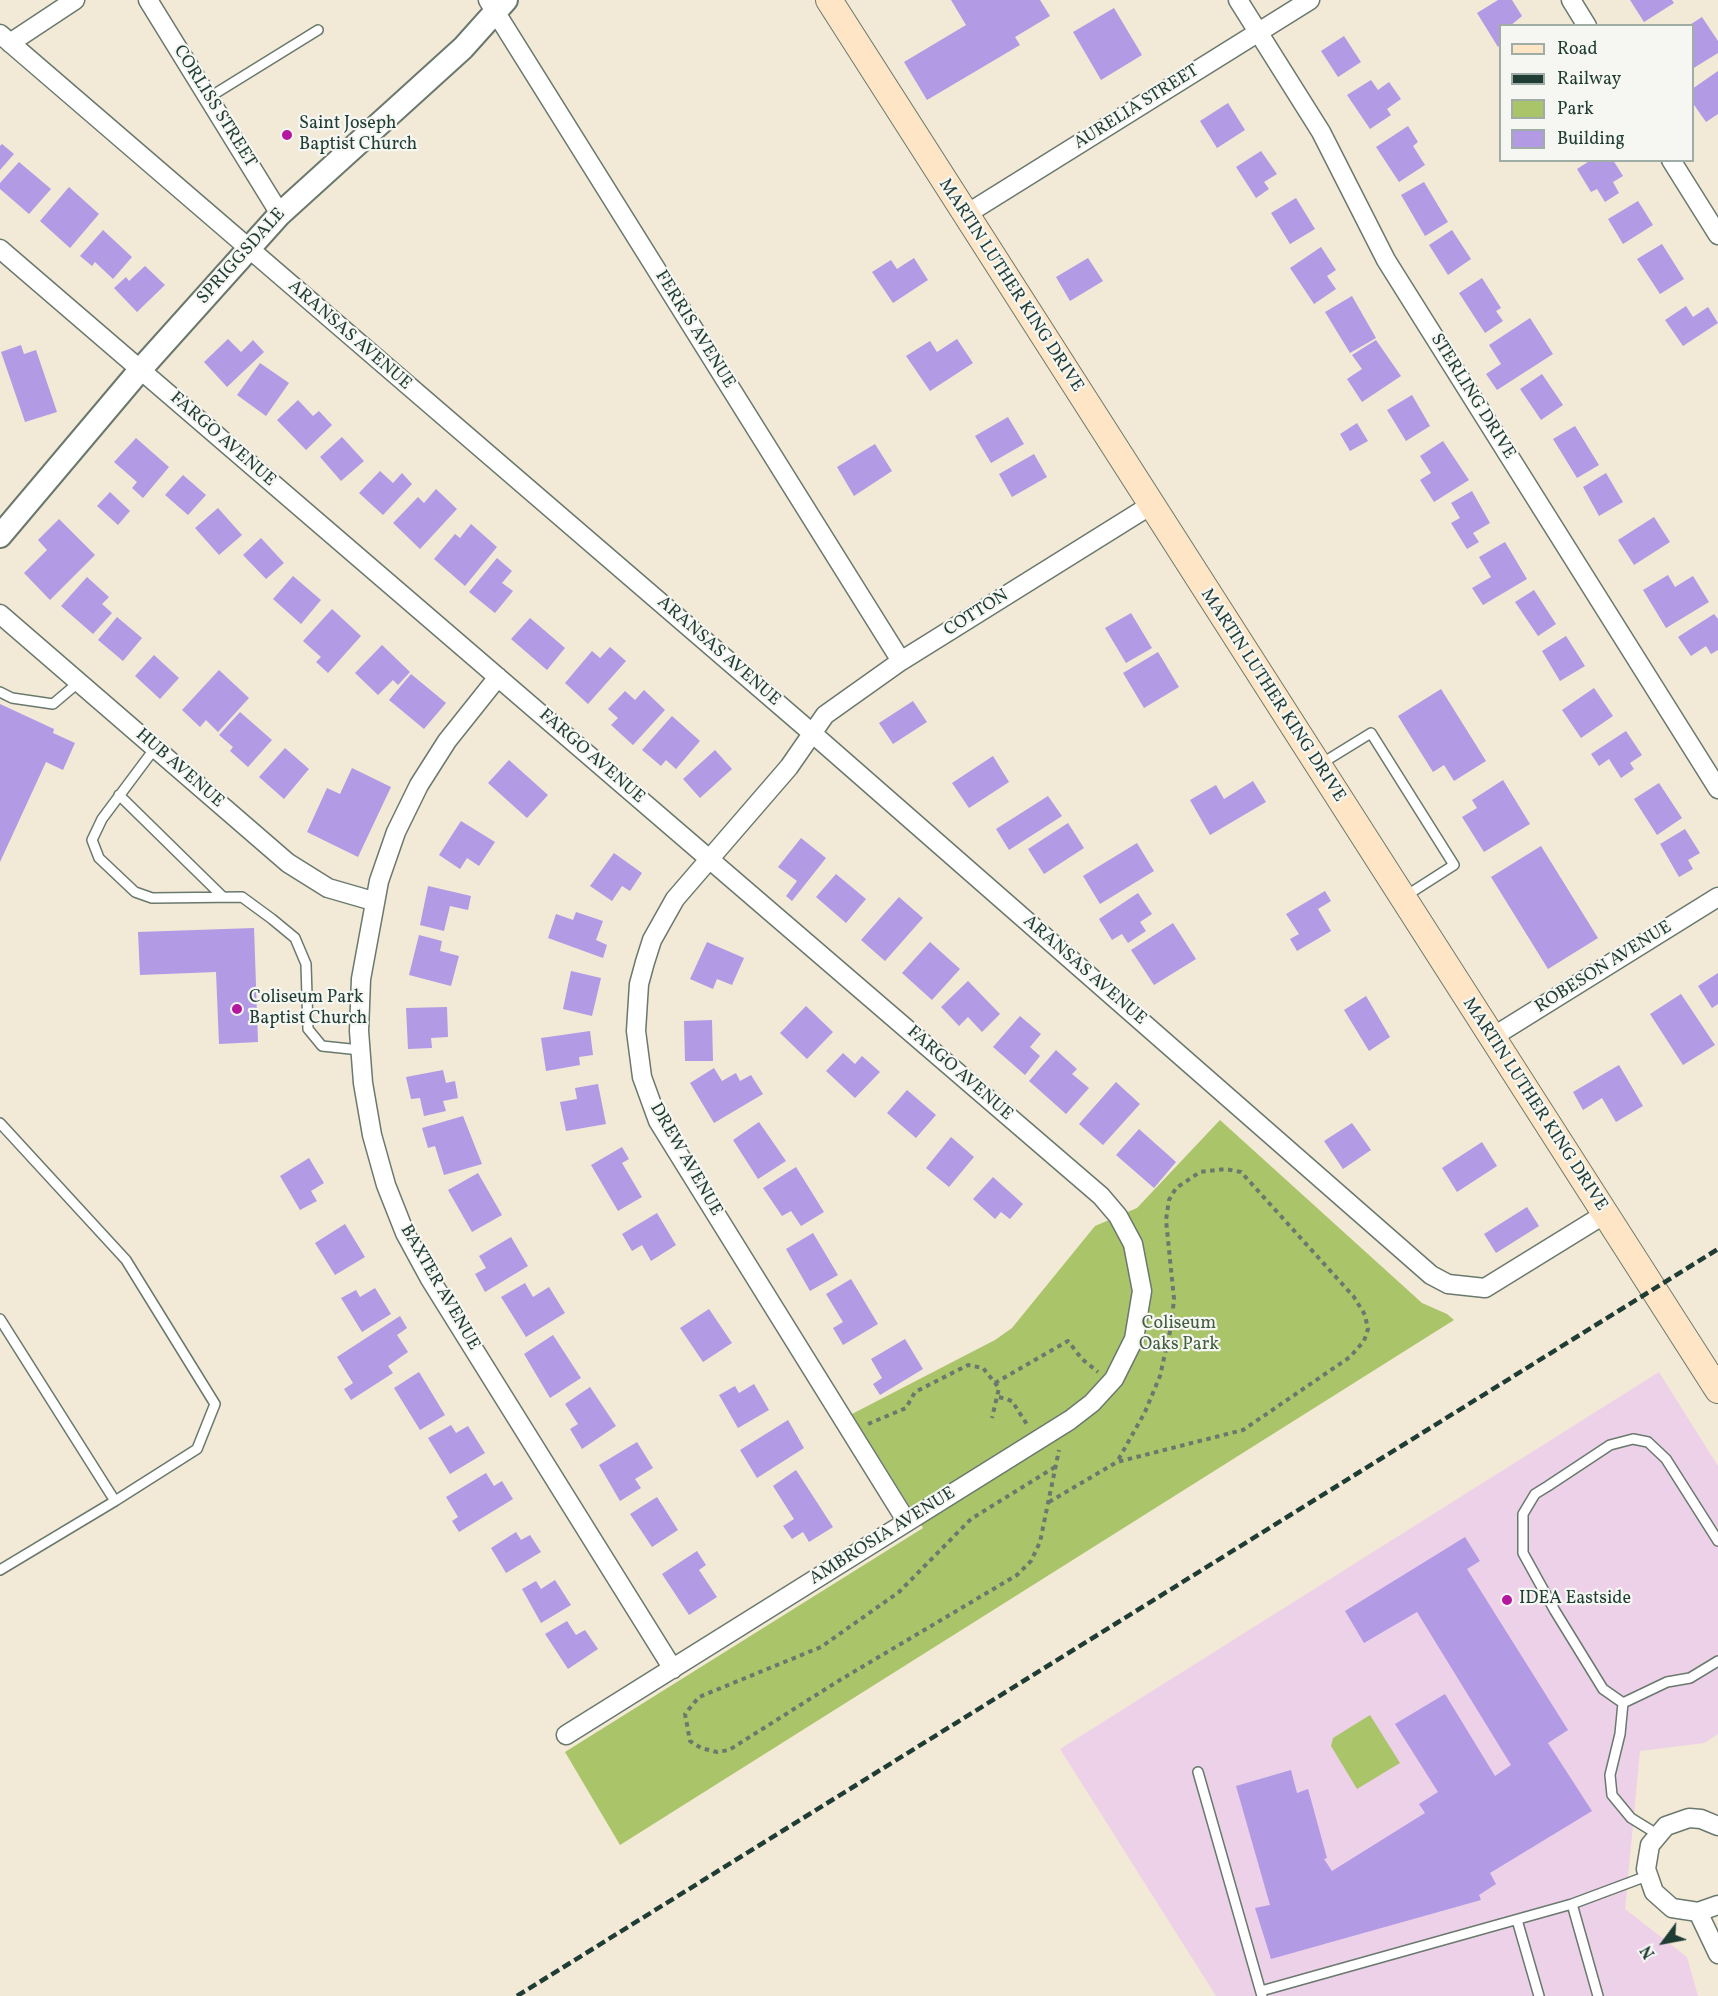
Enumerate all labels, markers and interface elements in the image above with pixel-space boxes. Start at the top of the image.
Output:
legend [1499,24,1694,162]
text: Road [1557,37,1598,62]
street label: CORLISS STREET [168,42,260,172]
street label: AURELIA STREET [1070,61,1204,155]
text: Railway [1557,67,1621,92]
text: Park [1557,97,1594,122]
place label: Saint Joseph Baptist Church [299,114,417,156]
text: Building [1557,127,1625,152]
marker: Saint Joseph Baptist Church [280,128,294,142]
street label: MARTIN LUTHER KING DRIVE [933,175,1087,397]
street label: SPRIGGSDALE [193,205,291,309]
street label: FERRIS AVENUE [649,267,739,393]
street label: ARANSAS AVENUE [283,276,415,396]
street label: STERLING DRIVE [1425,330,1519,464]
street label: FARGO AVENUE [165,388,279,492]
street label: MARTIN LUTHER KING DRIVE [1195,585,1349,807]
street label: COTTON [941,586,1013,642]
street label: ARANSAS AVENUE [652,592,784,712]
street label: FARGO AVENUE [534,705,648,809]
street label: HUB AVENUE [130,725,228,813]
street label: ARANSAS AVENUE [1018,911,1150,1031]
street label: ROBESON AVENUE [1532,917,1676,1019]
place label: Coliseum Park Baptist Church [249,988,367,1030]
street label: MARTIN LUTHER KING DRIVE [1457,994,1611,1216]
marker: Coliseum Park Baptist Church [230,1002,244,1016]
street label: FARGO AVENUE [902,1022,1016,1126]
street label: DREW AVENUE [644,1100,726,1220]
street label: BAXTER AVENUE [394,1221,484,1355]
park label: Coliseum Oaks Park [1139,1314,1219,1356]
street label: AMBROSIA AVENUE [806,1483,960,1591]
place label: IDEA Eastside [1519,1589,1631,1611]
marker: IDEA Eastside [1500,1593,1514,1607]
north arrow [1634,1912,1694,1972]
text: N [1636,1941,1661,1962]

